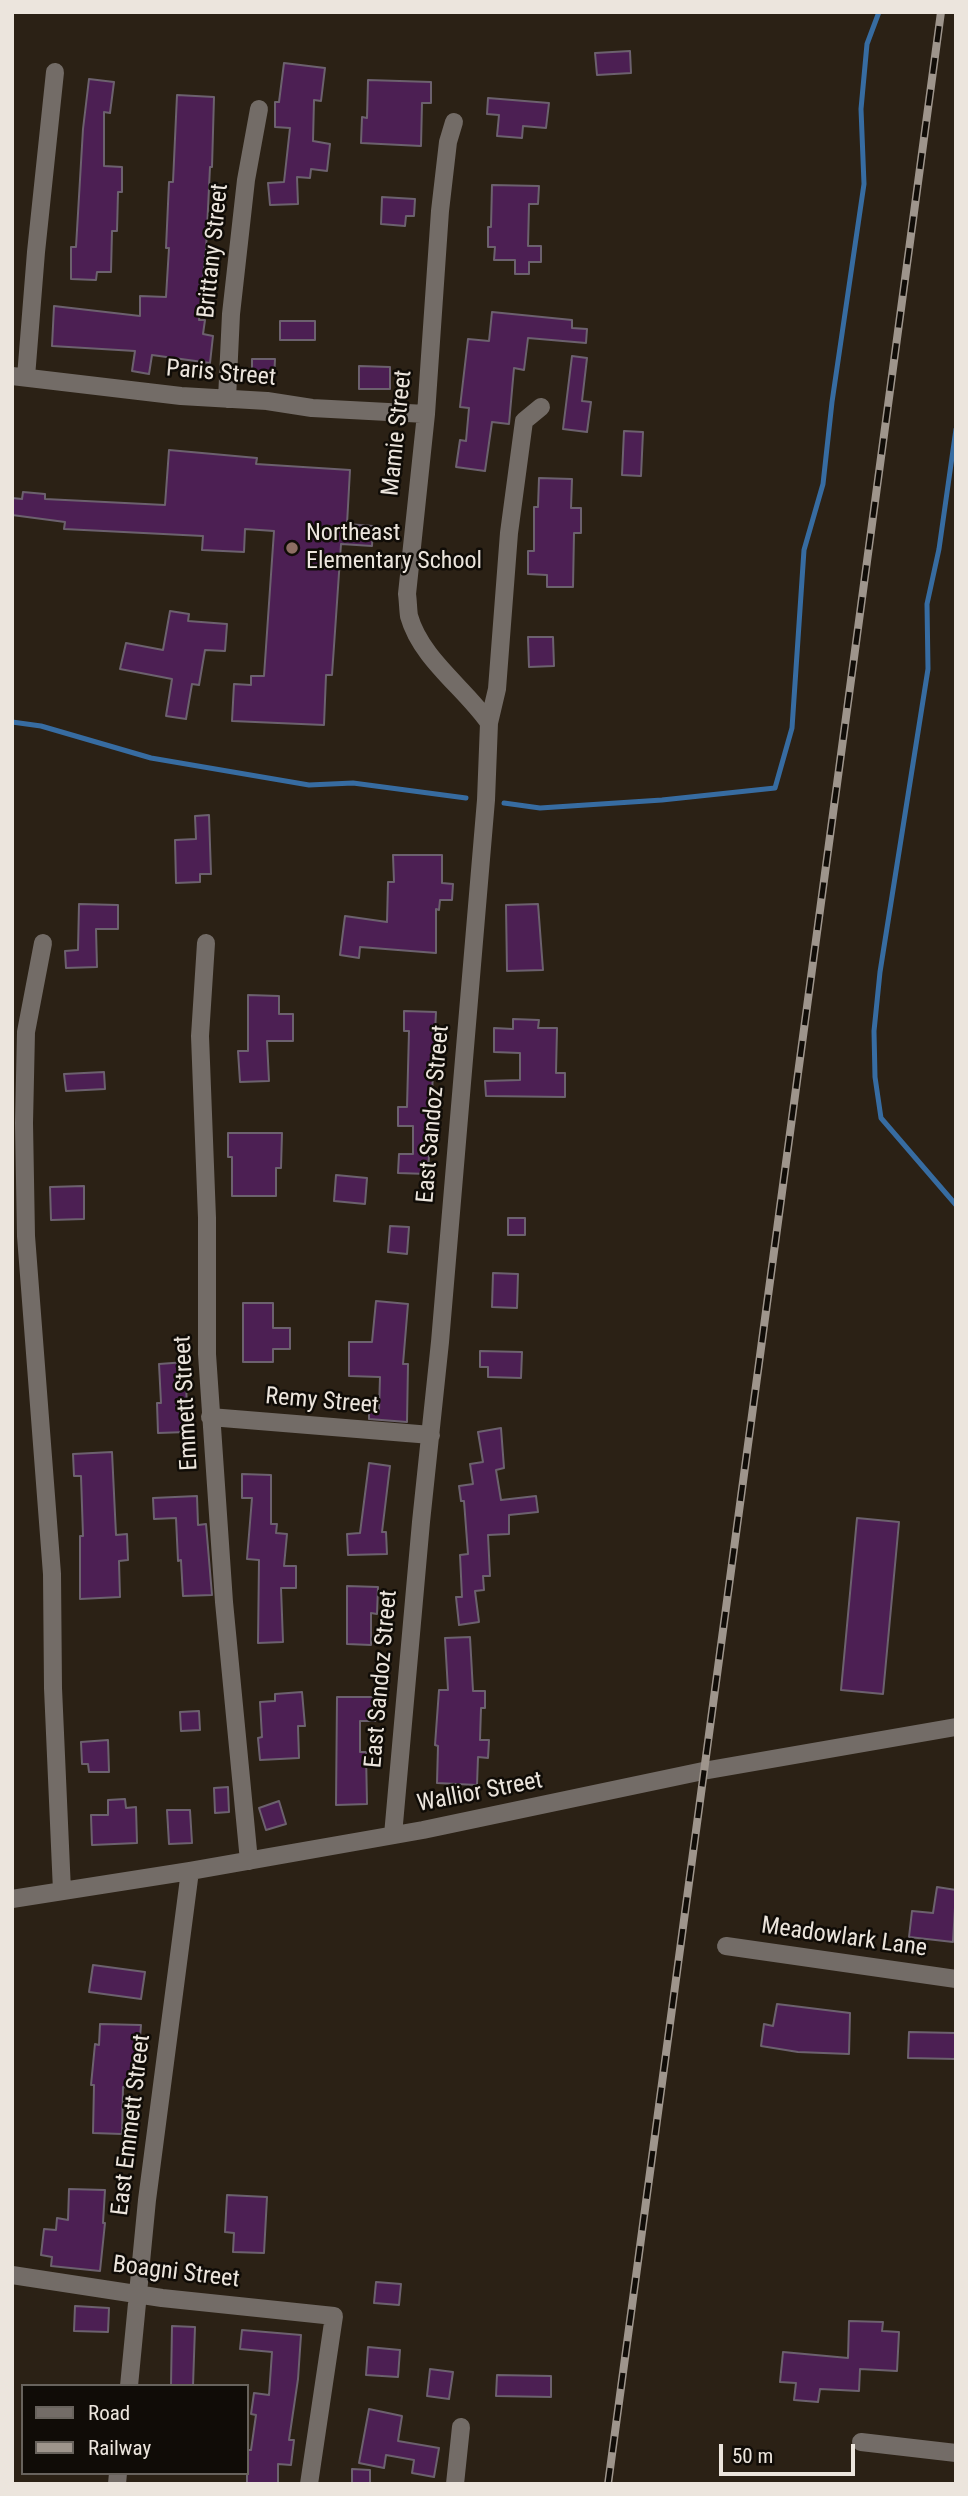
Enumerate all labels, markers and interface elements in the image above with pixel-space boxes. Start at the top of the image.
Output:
street label: Brittany Street [193,182,235,320]
street label: Paris Street [165,355,277,393]
street label: Mamie Street [377,369,419,497]
place label: Northeast Elementary School [306,520,482,576]
marker: Northeast Elementary School [284,540,300,556]
street label: East Sandoz Street [412,1024,456,1204]
street label: Emmett Street [169,1335,205,1471]
street label: Remy Street [264,1383,380,1421]
street label: East Sandoz Street [360,1589,404,1769]
street label: Wallior Street [415,1767,545,1819]
street label: Meadowlark Lane [759,1912,929,1964]
street label: East Emmett Street [107,2033,157,2217]
street label: Boagni Street [111,2251,241,2295]
legend [21,2384,248,2475]
text: Road [88,2401,130,2425]
scale bar [723,2430,860,2474]
text: Railway [88,2436,151,2460]
text: 50 m [732,2444,773,2468]

